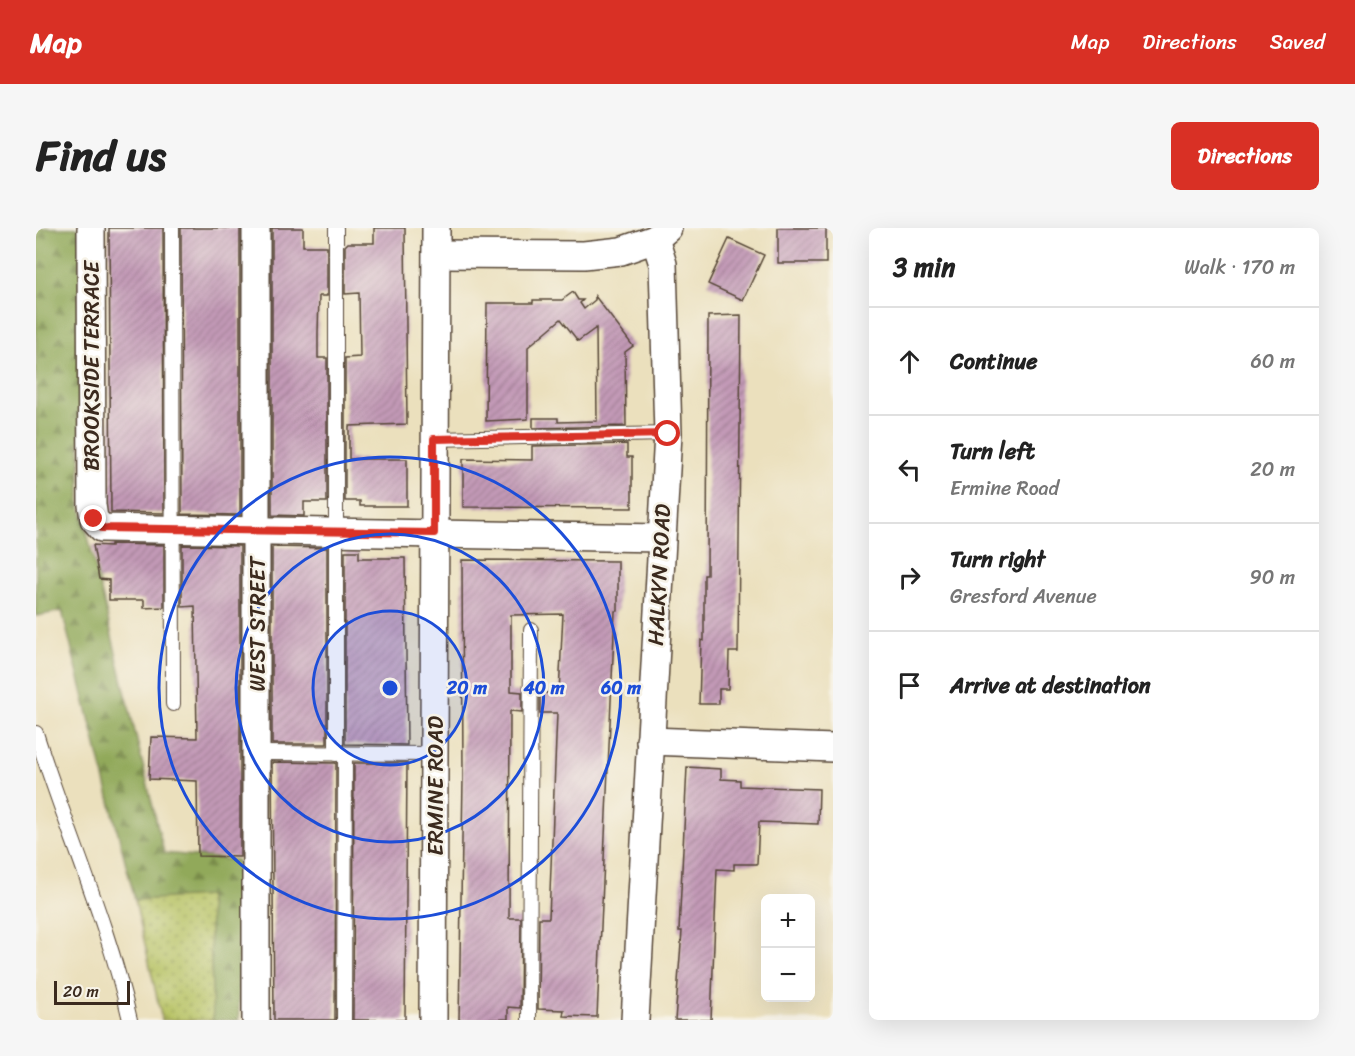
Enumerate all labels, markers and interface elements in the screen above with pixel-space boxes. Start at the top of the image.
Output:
text: Map [30,18,82,67]
text: Map [1071,23,1109,61]
text: Directions [1142,23,1237,61]
text: Saved [1270,23,1325,61]
text: Find us [36,119,166,193]
button: Directions [1171,122,1319,190]
text: 3 min [893,244,955,290]
text: Walk · 170 m [1184,250,1295,285]
street label: BROOKSIDE TERRACE [72,259,111,471]
text: Continue [950,342,1038,381]
text: 60 m [1250,344,1295,379]
icon: ahead [893,345,926,378]
route start [654,420,680,446]
text: Turn left [950,432,1035,471]
text: 20 m [1250,452,1295,487]
icon: left [893,453,926,486]
text: Ermine Road [950,471,1059,506]
street label: HALKYN ROAD [636,502,682,647]
route end [80,505,106,531]
text: Turn right [950,540,1045,579]
street label: WEST STREET [238,555,277,691]
text: 90 m [1250,560,1295,595]
icon: right [893,561,926,594]
text: Gresford Avenue [950,579,1097,614]
text: Arrive at destination [950,666,1151,705]
icon: arrive [893,669,926,702]
text: 20 m [446,672,487,704]
text: 40 m [522,672,565,704]
text: 60 m [600,672,641,704]
centre of rings [380,678,400,698]
street label: ERMINE ROAD [416,716,455,856]
map controls [761,894,815,1002]
button: + [761,894,815,948]
button: − [761,948,815,1002]
text: 20 m [63,977,99,1006]
scale bar [54,978,130,1006]

